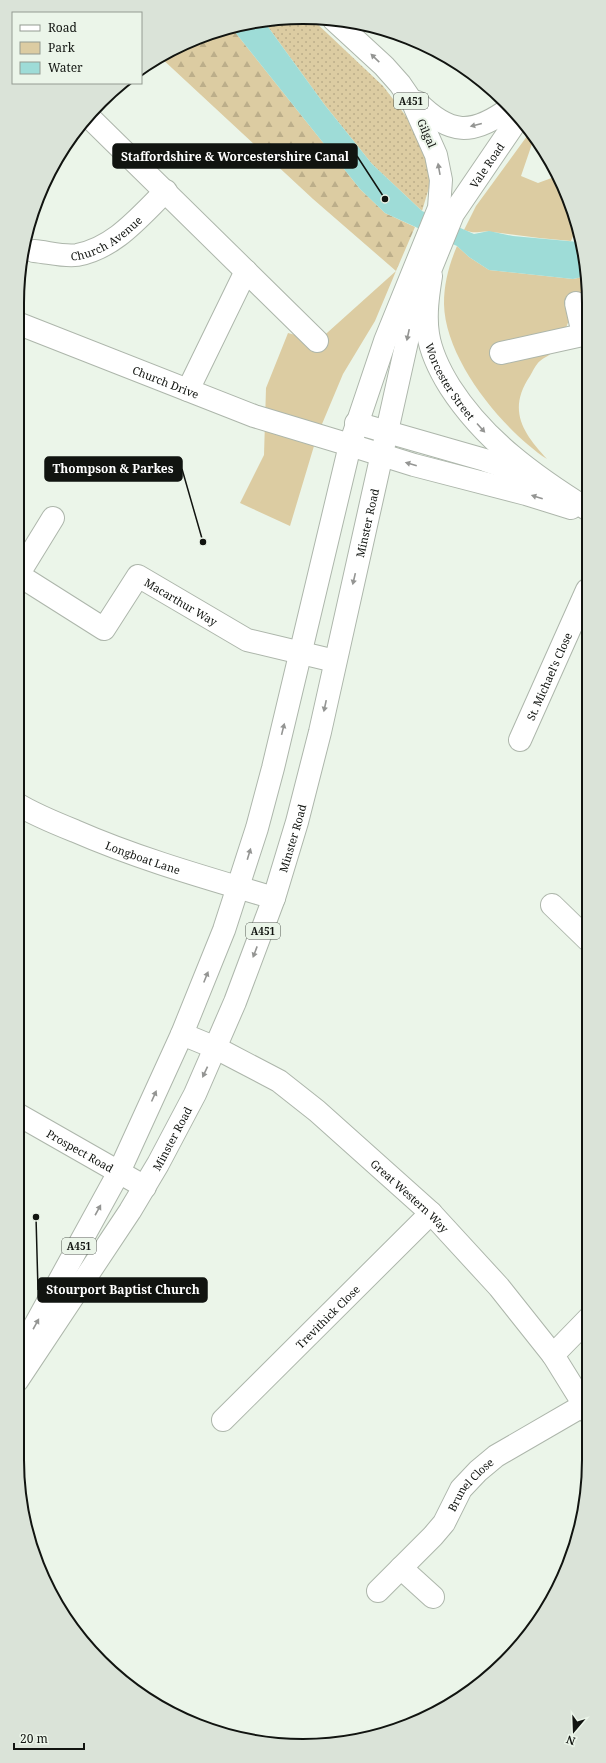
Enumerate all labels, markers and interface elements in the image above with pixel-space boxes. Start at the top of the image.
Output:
legend [12,12,142,84]
text: Road [48,19,78,36]
text: Park [48,39,76,56]
one-way arrow [371,54,380,63]
text: Water [48,59,83,76]
road number: A451 [394,93,428,109]
street label: Gilgal [414,116,440,150]
one-way arrow [469,123,482,129]
street label: Vale Road [466,139,507,191]
callout: Staffordshire & Worcestershire Canal [113,144,357,168]
text: Staffordshire & Worcestershire Canal [121,148,350,165]
one-way arrow [436,163,442,175]
street label: Church Avenue [70,212,145,263]
one-way arrow [405,329,411,341]
street label: Worcester Street [423,341,479,423]
street label: Church Drive [131,362,201,401]
one-way arrow [477,423,486,434]
callout: Thompson & Parkes [45,457,182,481]
text: Thompson & Parkes [53,460,174,477]
one-way arrow [405,461,417,467]
street label: Minster Road [352,487,382,559]
one-way arrow [531,494,543,500]
one-way arrow [351,573,357,585]
street label: Macarthur Way [142,574,221,629]
street label: St. Michael's Close [522,630,575,722]
one-way arrow [322,700,328,712]
one-way arrow [280,723,286,735]
street label: Minster Road [275,802,309,874]
street label: Longboat Lane [104,837,183,877]
one-way arrow [246,848,252,860]
road number: A451 [246,923,280,939]
one-way arrow [251,946,257,958]
one-way arrow [203,971,209,982]
one-way arrow [202,1066,208,1078]
one-way arrow [151,1090,157,1102]
street label: Minster Road [148,1103,195,1173]
street label: Prospect Road [44,1125,117,1175]
street label: Great Western Way [368,1155,453,1236]
one-way arrow [95,1204,101,1216]
road number: A451 [62,1238,96,1254]
callout: Stourport Baptist Church [38,1278,207,1302]
text: Stourport Baptist Church [46,1281,200,1298]
street label: Trevithick Close [292,1281,362,1351]
one-way arrow [32,1318,39,1330]
street label: Brunel Close [444,1454,496,1514]
north arrow [554,1711,594,1751]
scale bar [14,1725,84,1751]
text: 20 m [20,1730,48,1747]
text: N [564,1732,577,1749]

